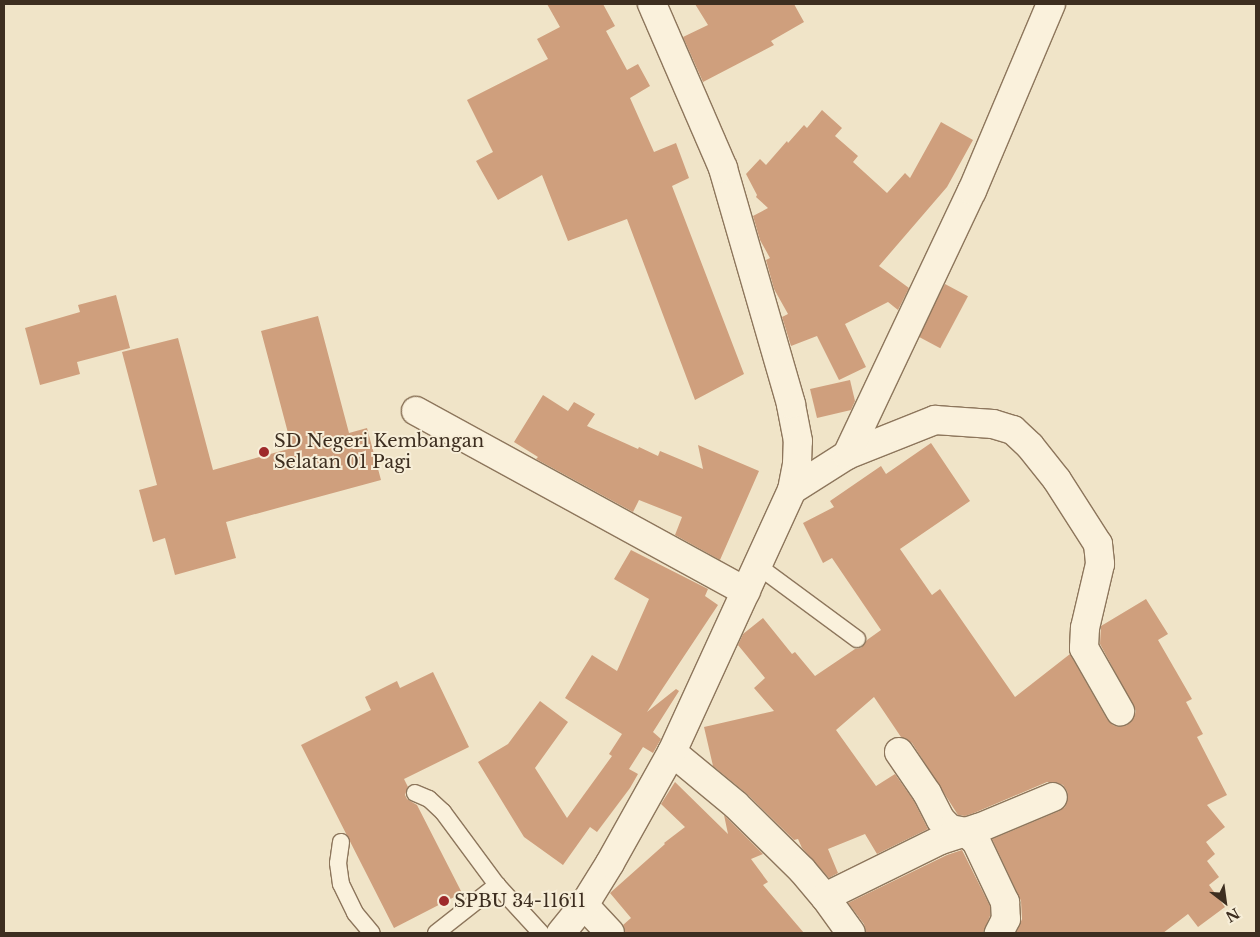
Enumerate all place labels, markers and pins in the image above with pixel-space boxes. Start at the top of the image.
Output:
place label: SD Negeri Kembangan Selatan 01 Pagi [274,431,484,474]
marker: SD Negeri Kembangan Selatan 01 Pagi [258,446,270,458]
place label: SPBU 34-11611 [454,890,586,912]
marker: SPBU 34-11611 [438,895,450,907]

